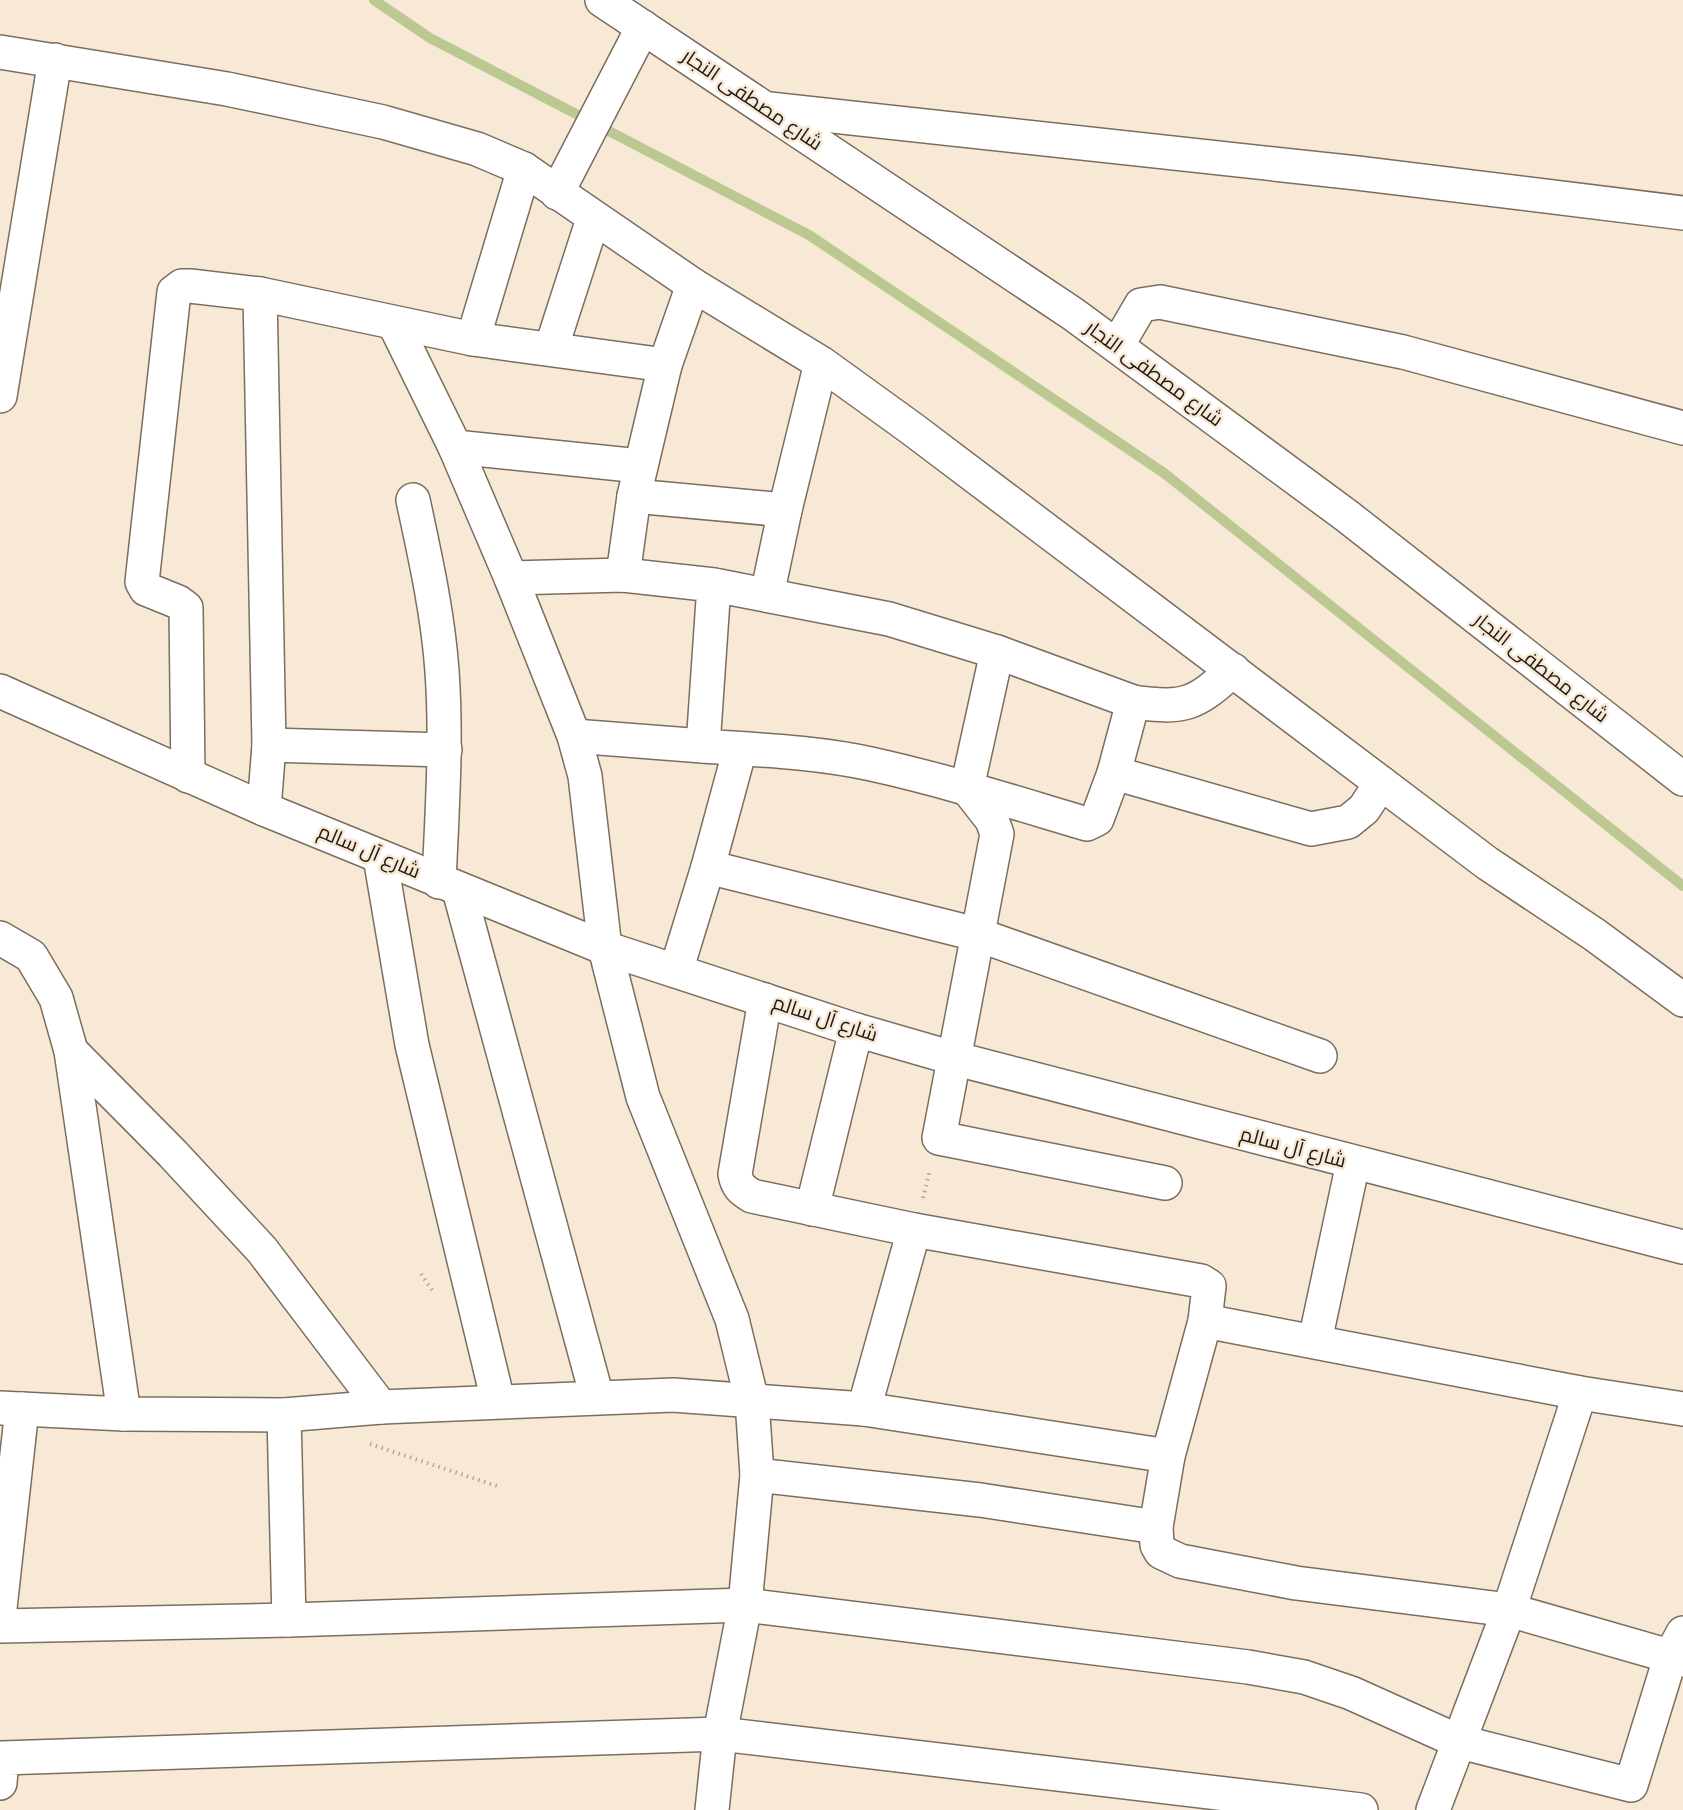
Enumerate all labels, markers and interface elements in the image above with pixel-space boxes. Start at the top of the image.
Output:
street label: شارع مصطفى النجار [676,44,827,157]
street label: شارع مصطفى النجار [1079,315,1228,433]
street label: شارع مصطفى النجار [1467,607,1613,729]
street label: شارع آل سالم [314,820,424,885]
street label: شارع آل سالم [769,991,881,1048]
street label: شارع آل سالم [1237,1122,1349,1175]

